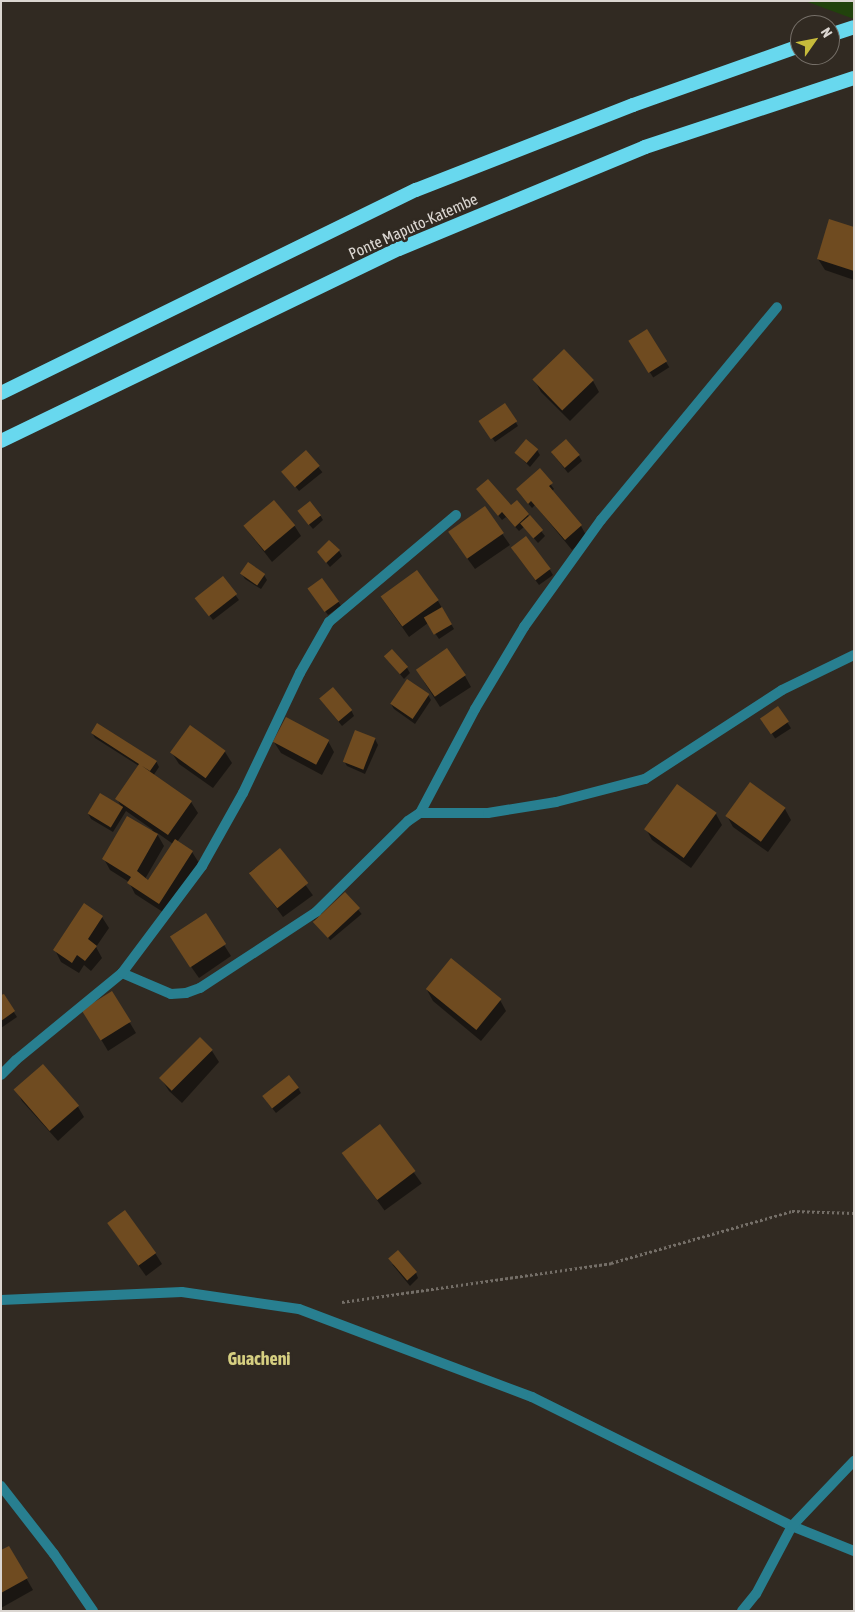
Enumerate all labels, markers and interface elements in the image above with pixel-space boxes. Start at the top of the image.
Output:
north arrow [790,15,840,65]
text: N [818,25,836,40]
street label: Ponte Maputo-Katembe [345,189,481,263]
district label: Guacheni [227,1348,291,1370]

